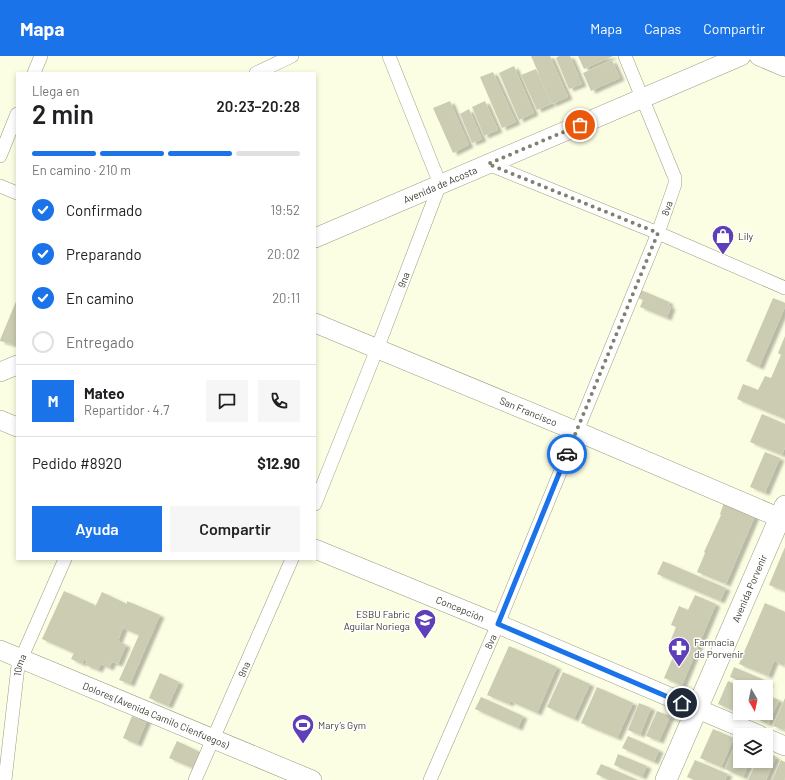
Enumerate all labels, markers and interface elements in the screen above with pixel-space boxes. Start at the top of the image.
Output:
text: Mapa [20,17,64,40]
text: Mapa [590,20,622,37]
text: Capas [644,20,681,37]
text: Compartir [703,20,765,37]
text: Llega en [32,83,79,99]
text: 20:23–20:28 [216,97,300,115]
text: 2 min [32,98,94,129]
pin [563,108,597,142]
icon: bag [569,114,591,136]
text: En camino · 210 m [32,162,131,178]
street label: Avenida de Acosta [401,163,479,206]
icon: check [32,199,54,221]
street label: 8va [659,199,675,217]
text: Confirmado [66,201,142,219]
text: 19:52 [271,202,300,218]
shop icon: Lily [710,223,736,256]
place label: Lily [738,230,754,242]
icon: check [32,243,54,265]
text: Preparando [66,245,142,263]
text: 20:02 [267,246,300,262]
street label: 9na [395,270,412,289]
icon: check [32,287,54,309]
text: En camino [66,289,134,307]
text: 20:11 [272,290,300,306]
text: Entregado [66,333,134,351]
button: chat [206,380,248,422]
button: phone [258,380,300,422]
text: Mateo [84,384,125,402]
text: M [48,392,58,410]
street label: San Francisco [498,394,559,429]
text: Repartidor · 4.7 [84,402,169,418]
courier [547,434,587,474]
icon: car [556,443,578,465]
text: Pedido #8920 [32,454,122,472]
text: $12.90 [257,454,300,472]
button: Ayuda [32,506,162,552]
button: Compartir [170,506,300,552]
street label: Avenida Porvenir [729,552,769,624]
street label: Concepción [434,593,486,624]
school or university icon: ESBU Fabric Aguilar Noriega [412,607,438,640]
place label: ESBU Fabric Aguilar Noriega [344,608,410,632]
street label: 8va [482,632,499,651]
pharmacy icon: Farmacia de Porvenir [666,635,692,668]
place label: Farmacia de Porvenir [694,636,744,660]
street label: 10ma [11,652,29,677]
street label: 9na [235,660,252,679]
street label: Dolores (Avenida Camilo Cienfuegos) [81,679,231,751]
north arrow [733,680,773,720]
map controls [733,680,773,768]
pin [665,686,699,720]
icon: home [671,692,693,714]
sports icon: Mary’s Gym [290,712,316,745]
place label: Mary’s Gym [318,719,366,731]
button: layers [733,728,773,768]

